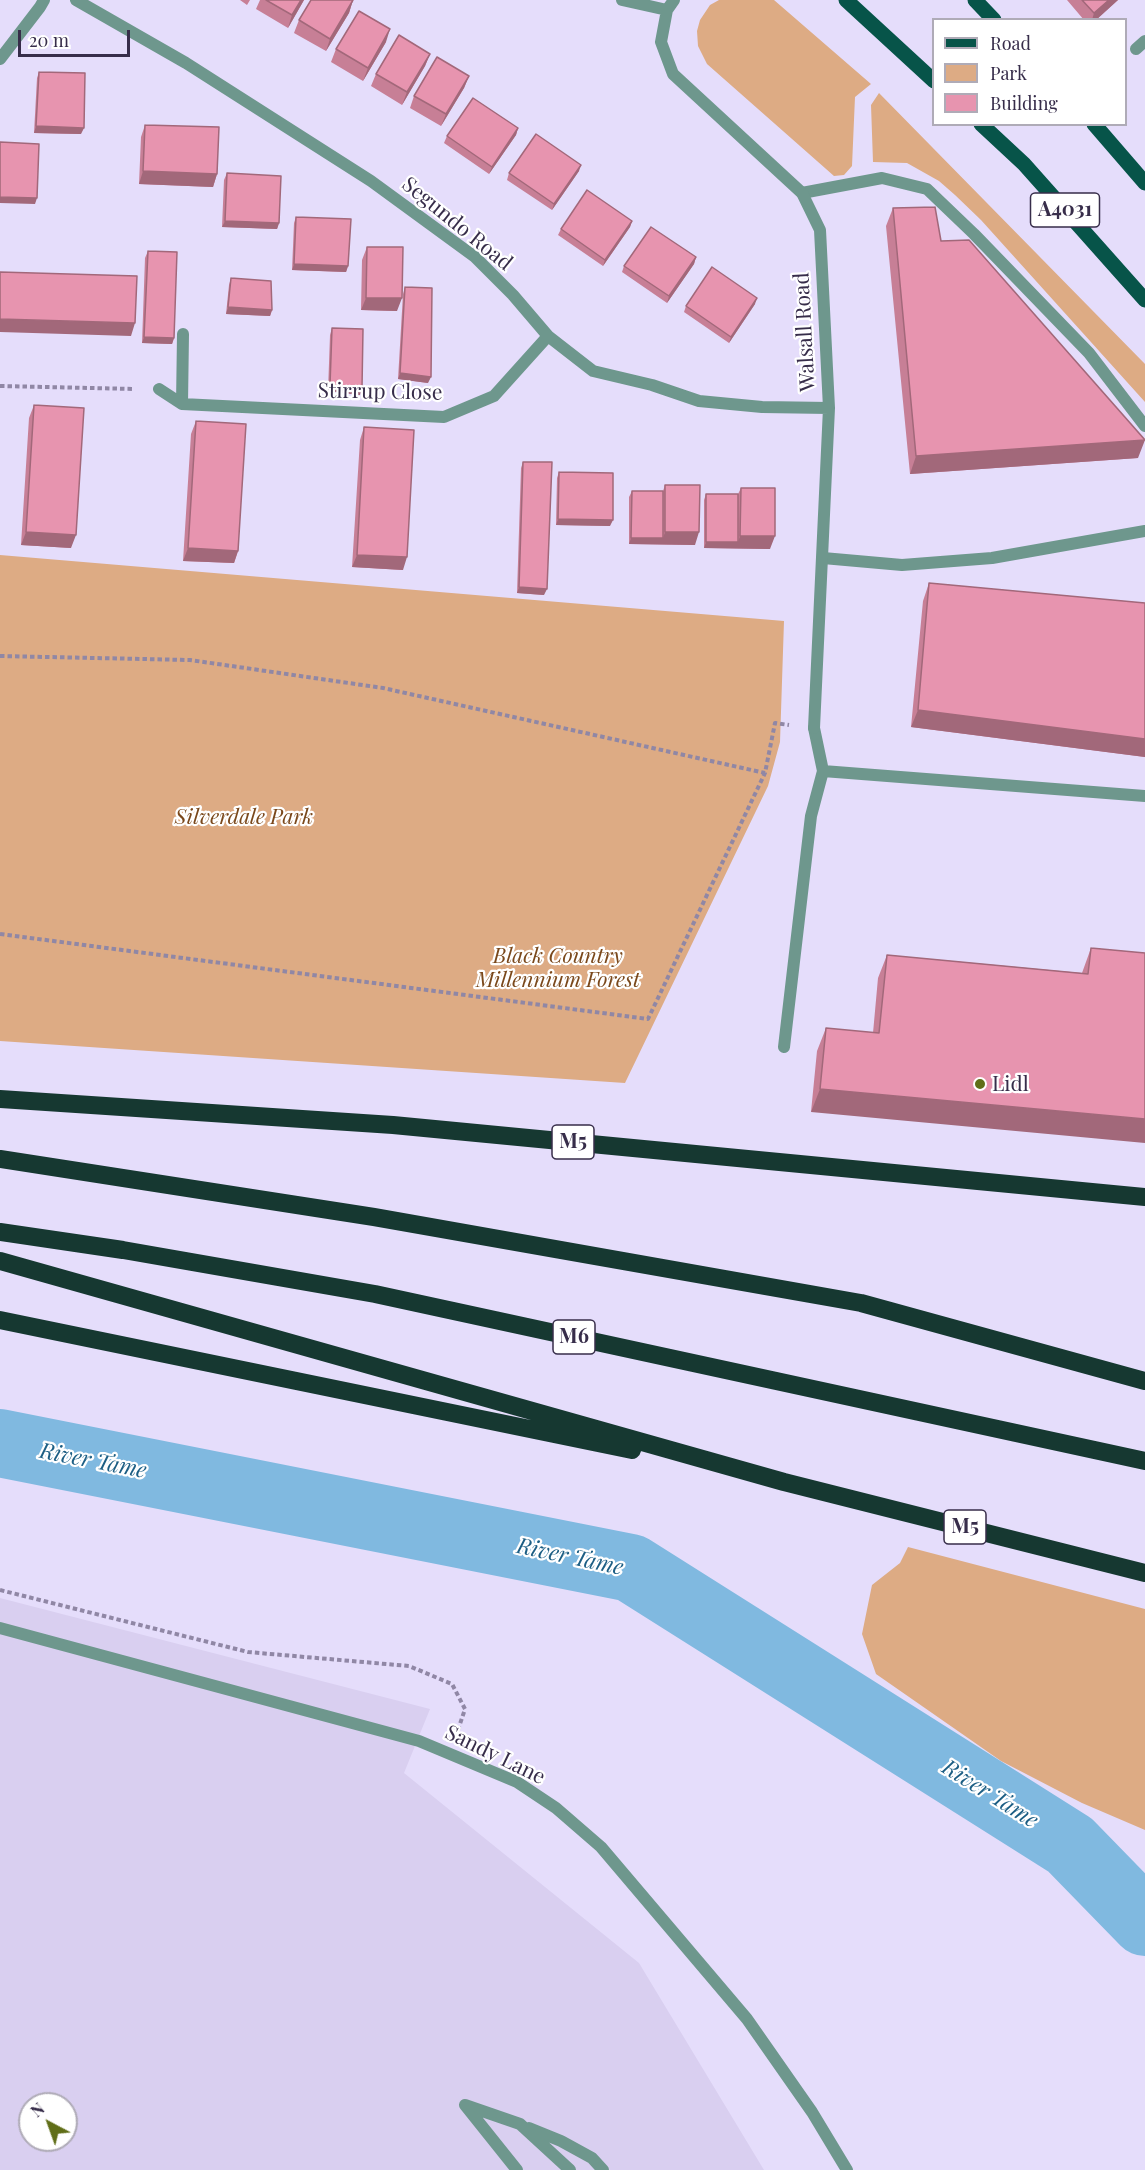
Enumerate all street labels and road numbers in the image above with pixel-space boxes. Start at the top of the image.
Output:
street label: Segundo Road [397,172,517,276]
road number: A4031 [1030,193,1100,227]
street label: Walsall Road [789,272,821,392]
street label: Stirrup Close [317,378,443,406]
road number: M5 [552,1125,594,1159]
road number: M6 [553,1320,595,1354]
road number: M5 [944,1510,986,1544]
street label: Sandy Lane [441,1720,549,1790]

